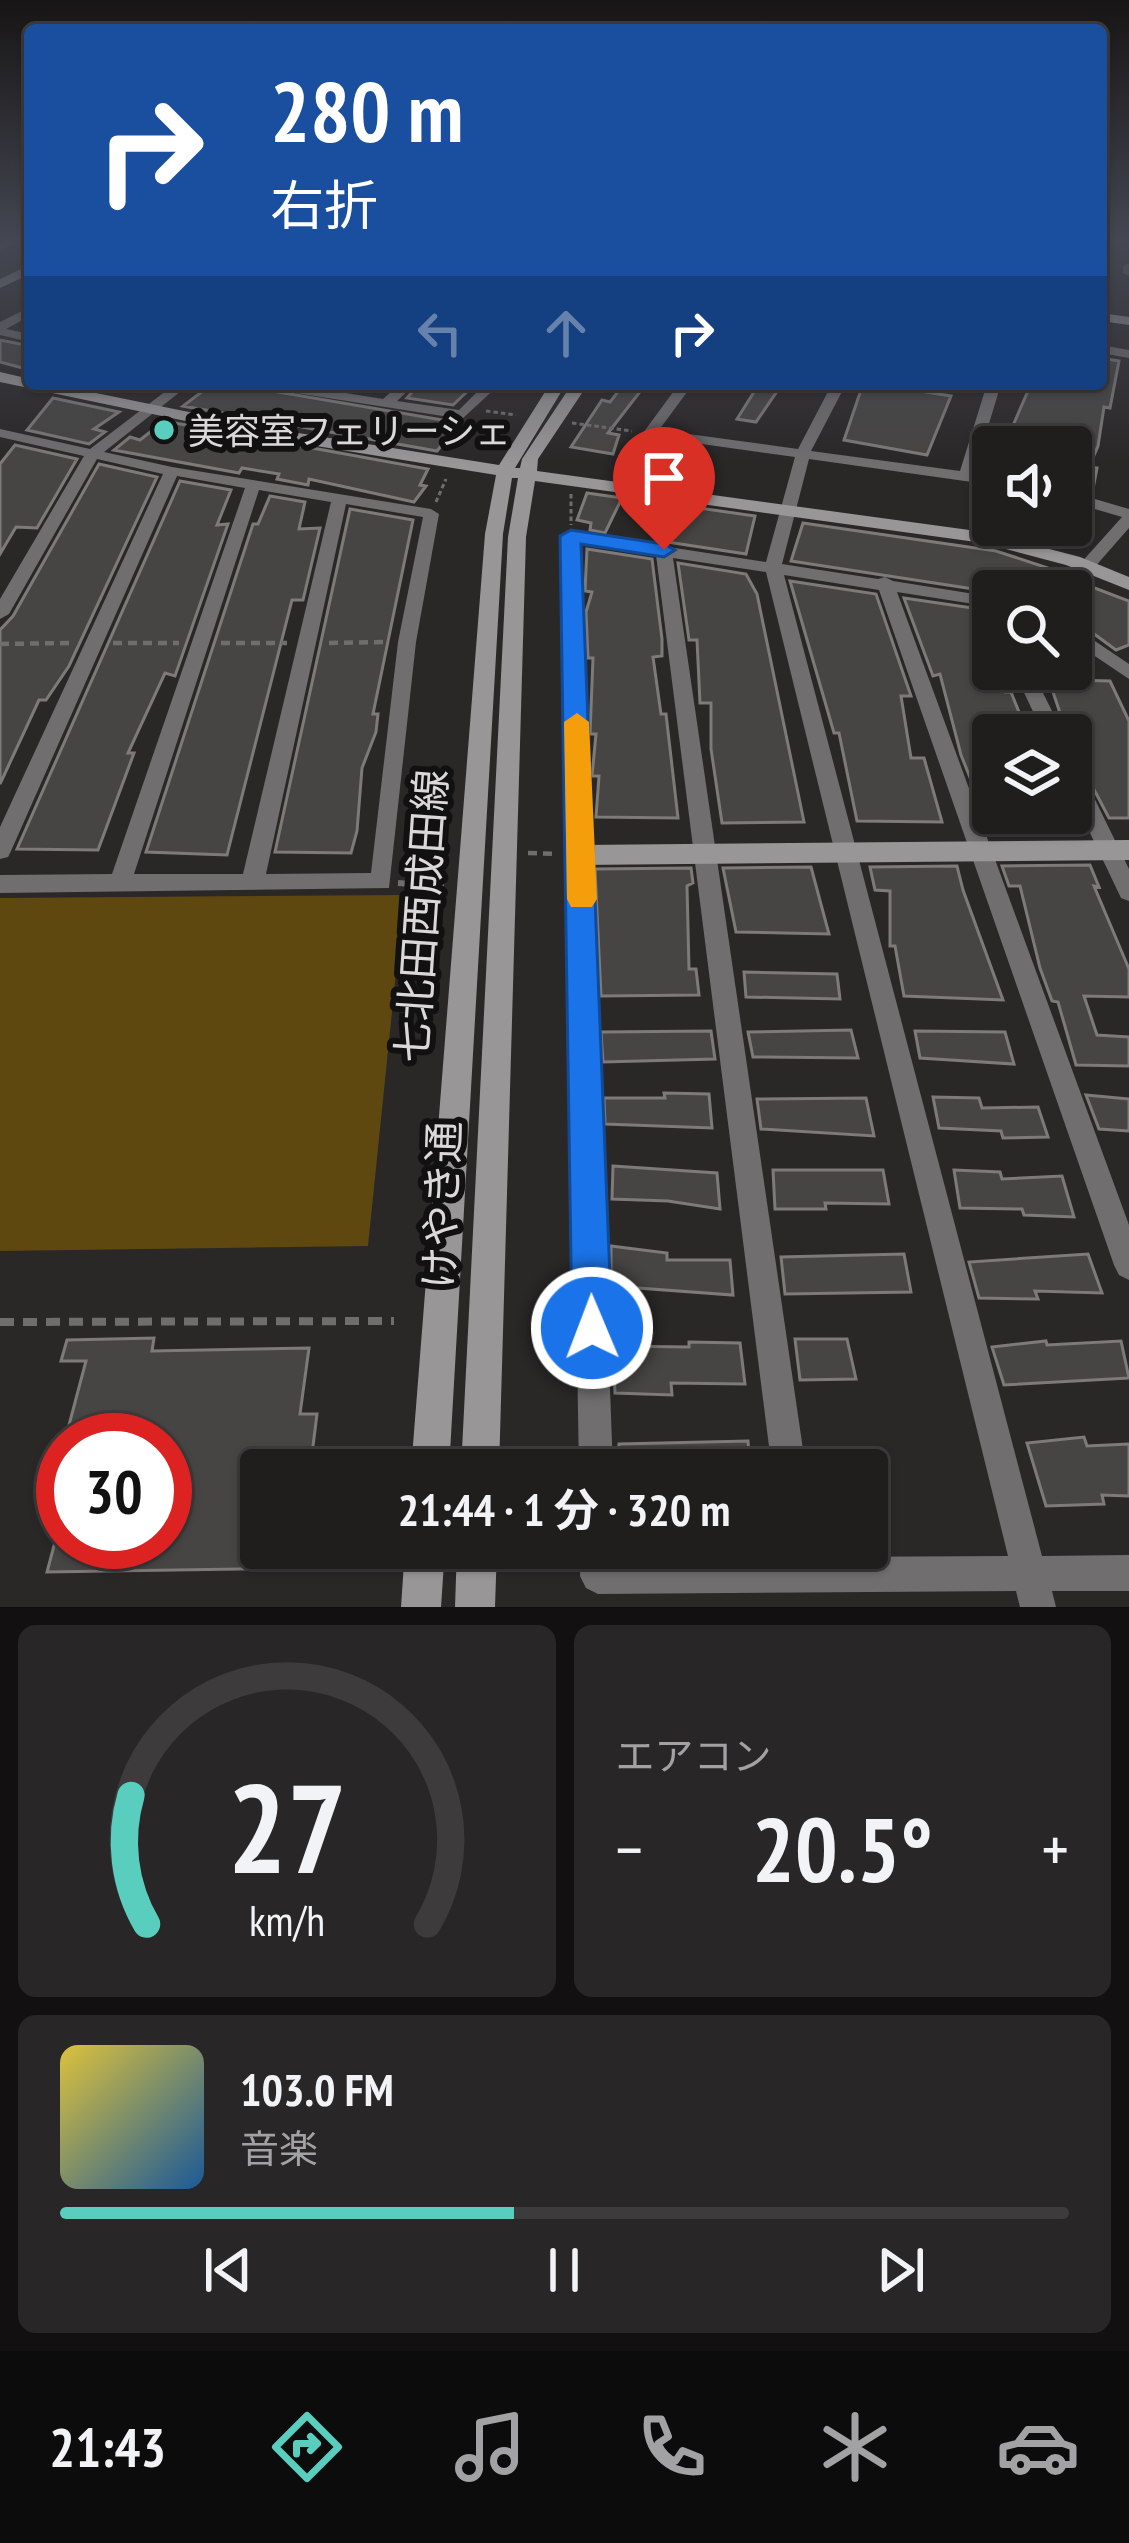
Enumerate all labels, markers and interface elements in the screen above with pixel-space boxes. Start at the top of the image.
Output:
text: 280 m [270,56,463,165]
icon: right [72,72,228,228]
text: 右折 [270,170,378,240]
icon: left [407,300,473,366]
icon: ahead [533,300,599,366]
icon: right [659,300,725,366]
place label: 美容室フェリーシェ [188,407,511,454]
marker: 美容室フェリーシェ [151,417,177,443]
map controls [972,426,1092,834]
button: sound [972,426,1092,546]
pin [613,427,715,550]
icon: arrive [631,445,697,511]
button: search [972,570,1092,690]
button: layers [972,714,1092,834]
street label: 七北田西成田線 [383,767,459,1065]
street label: けやき通 [411,1120,471,1290]
position arrow [529,1265,655,1391]
speed limit sign: 30 [36,1413,192,1569]
text: 21:44 · 1 分 · 320 m [398,1480,730,1538]
text: エアコン [616,1730,772,1781]
text: 27 [227,1746,346,1907]
text: 20.5° [752,1790,933,1907]
text: − [616,1806,643,1891]
text: + [1042,1806,1069,1891]
text: km/h [249,1892,325,1948]
text: 103.0 FM [240,2060,394,2118]
text: 音楽 [240,2123,318,2174]
icon: previous [195,2237,261,2303]
icon: pause [531,2237,597,2303]
icon: next [868,2237,934,2303]
icon: directions [265,2405,349,2489]
icon: music [448,2405,532,2489]
icon: phone [630,2405,714,2489]
icon: climate [813,2405,897,2489]
icon: car [996,2405,1080,2489]
text: 21:43 [49,2412,166,2482]

